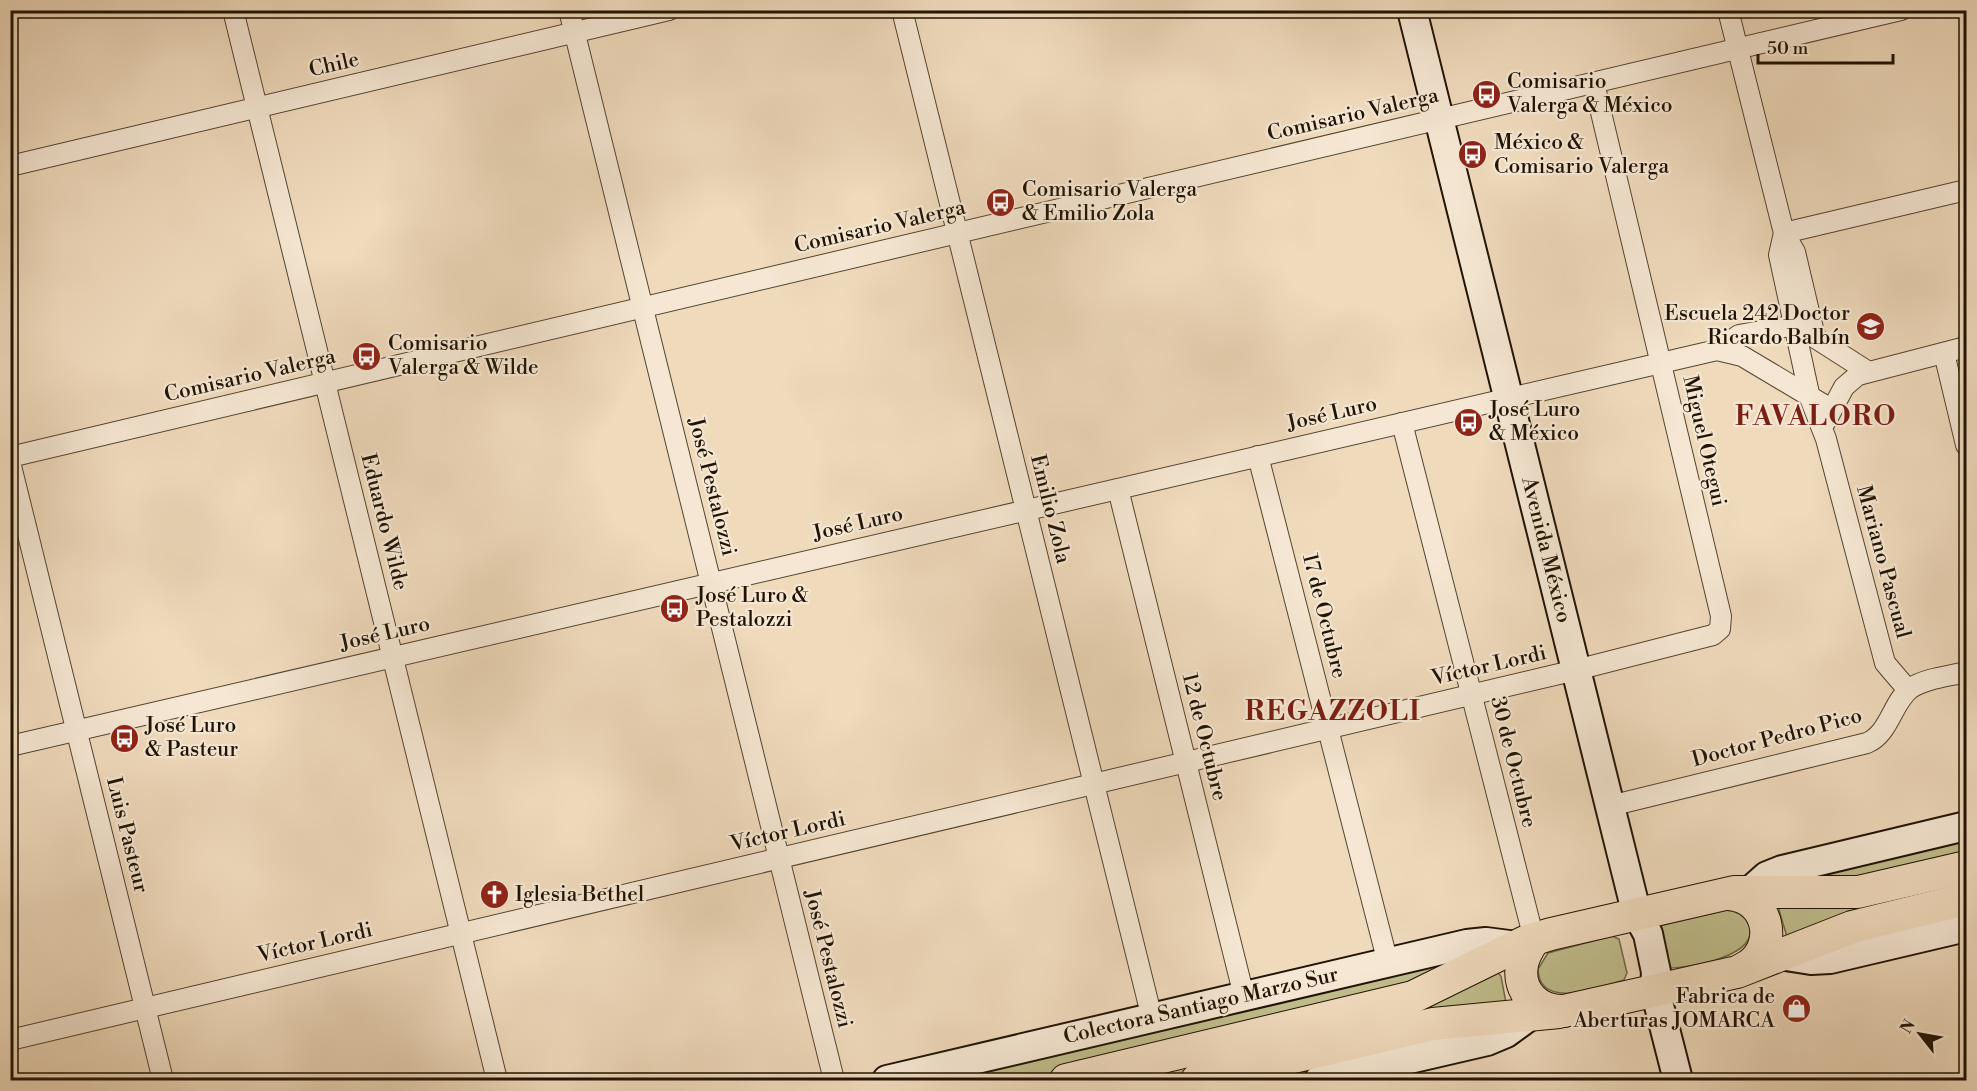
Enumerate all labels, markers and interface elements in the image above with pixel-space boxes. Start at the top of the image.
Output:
scale bar [1758,27,1893,65]
text: 50 m [1767,37,1809,60]
street label: Chile [306,47,362,83]
place label: Comisario Valerga & México [1506,69,1673,119]
bus stop icon: Comisario Valerga & México [1470,78,1502,110]
street label: Comisario Valerga [1265,83,1442,147]
place label: México & Comisario Valerga [1494,130,1669,180]
bus stop icon: México & Comisario Valerga [1457,139,1489,171]
place label: Comisario Valerga & Emilio Zola [1022,177,1197,227]
bus stop icon: Comisario Valerga & Emilio Zola [985,186,1017,218]
street label: Comisario Valerga [792,195,969,259]
place label: Escuela 242 Doctor Ricardo Balbín [1664,301,1850,351]
school or university icon: Escuela 242 Doctor Ricardo Balbín [1855,310,1887,342]
place label: Comisario Valerga & Wilde [387,331,539,381]
bus stop icon: Comisario Valerga & Wilde [351,340,383,372]
street label: Comisario Valerga [162,344,339,408]
street label: Miguel Otegui [1676,373,1732,509]
street label: José Luro [1284,391,1379,437]
place label: José Luro & México [1488,397,1580,447]
district label: FAVALORO [1735,400,1897,434]
bus stop icon: José Luro & México [1452,406,1484,438]
street label: José Pestalozzi [682,414,742,559]
street label: Eduardo Wilde [354,451,414,593]
street label: Emilio Zola [1024,452,1076,567]
street label: Avenida México [1515,473,1577,626]
street label: Mariano Pascual [1850,483,1916,641]
street label: José Luro [810,501,905,547]
street label: 17 de Octubre [1296,551,1352,681]
place label: José Luro & Pestalozzi [695,583,809,633]
bus stop icon: José Luro & Pestalozzi [659,592,691,624]
street label: José Luro [337,611,432,657]
street label: Víctor Lordi [1428,640,1549,692]
street label: 12 de Octubre [1176,671,1232,803]
street label: 30 de Octubre [1484,694,1542,830]
district label: REGAZZOLI [1245,695,1421,729]
street label: Doctor Pedro Pico [1689,703,1865,773]
place label: José Luro & Pasteur [144,713,238,763]
bus stop icon: José Luro & Pasteur [108,722,140,754]
street label: Luis Pasteur [100,774,154,896]
street label: Víctor Lordi [727,806,848,858]
church icon: Iglesia Bethel [478,879,510,911]
place label: Iglesia Bethel [515,882,644,908]
street label: José Pestalozzi [798,886,858,1031]
street label: Víctor Lordi [254,917,375,969]
street label: Colectora Santiago Marzo Sur [1061,962,1341,1050]
place label: Fabrica de Aberturas JOMARCA [1572,984,1776,1034]
shop icon: Fabrica de Aberturas JOMARCA [1780,993,1812,1025]
north arrow [1890,1004,1950,1064]
text: N [1896,1016,1920,1037]

